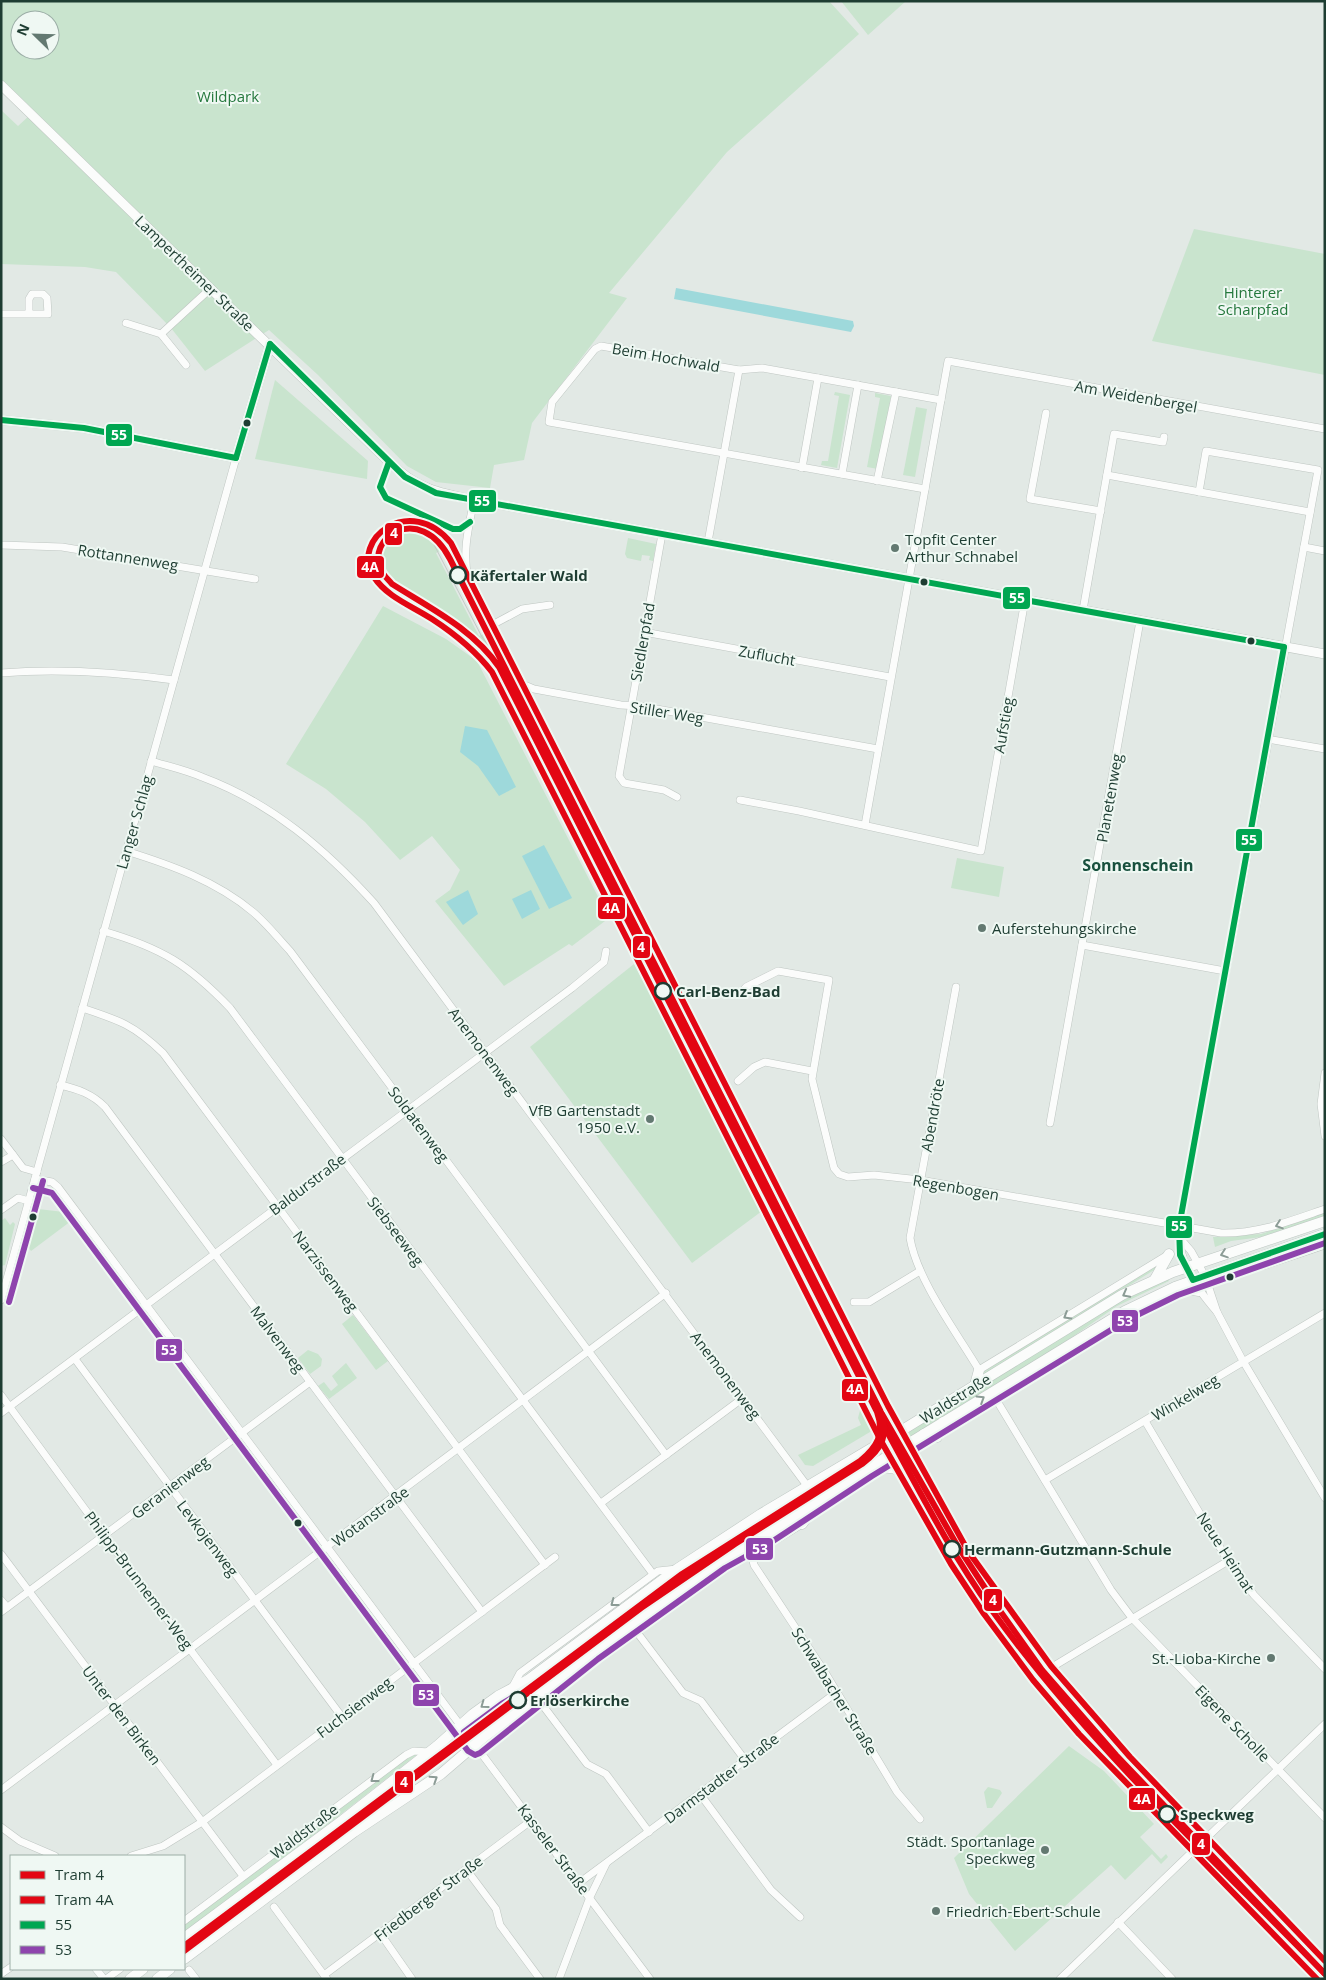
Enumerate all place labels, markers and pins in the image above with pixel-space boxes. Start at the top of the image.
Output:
unlabelled marker [242,418,252,428]
place label: Topfit Center Arthur Schnabel [905,529,1018,566]
marker: Topfit Center Arthur Schnabel [889,542,901,554]
place label: Käfertaler Wald [470,565,588,585]
marker: Käfertaler Wald [449,566,467,584]
unlabelled marker [919,577,929,587]
unlabelled marker [1246,636,1256,646]
place label: Auferstehungskirche [992,918,1137,938]
marker: Auferstehungskirche [976,922,988,934]
place label: Carl-Benz-Bad [676,981,780,1001]
marker: Carl-Benz-Bad [654,982,672,1000]
place label: VfB Gartenstadt 1950 e.V. [529,1100,640,1137]
marker: VfB Gartenstadt 1950 e.V. [644,1113,656,1125]
unlabelled marker [28,1212,38,1222]
unlabelled marker [1225,1272,1235,1282]
unlabelled marker [293,1518,303,1528]
place label: Hermann-Gutzmann-Schule [964,1539,1172,1559]
marker: Hermann-Gutzmann-Schule [943,1540,961,1558]
place label: St.-Lioba-Kirche [1152,1648,1261,1668]
marker: St.-Lioba-Kirche [1265,1652,1277,1664]
place label: Erlöserkirche [530,1690,629,1710]
marker: Erlöserkirche [509,1691,527,1709]
place label: Speckweg [1180,1804,1254,1824]
marker: Speckweg [1158,1805,1176,1823]
place label: Städt. Sportanlage Speckweg [907,1831,1035,1868]
marker: Städt. Sportanlage Speckweg [1039,1844,1051,1856]
place label: Friedrich-Ebert-Schule [946,1901,1101,1921]
marker: Friedrich-Ebert-Schule [930,1905,942,1917]

